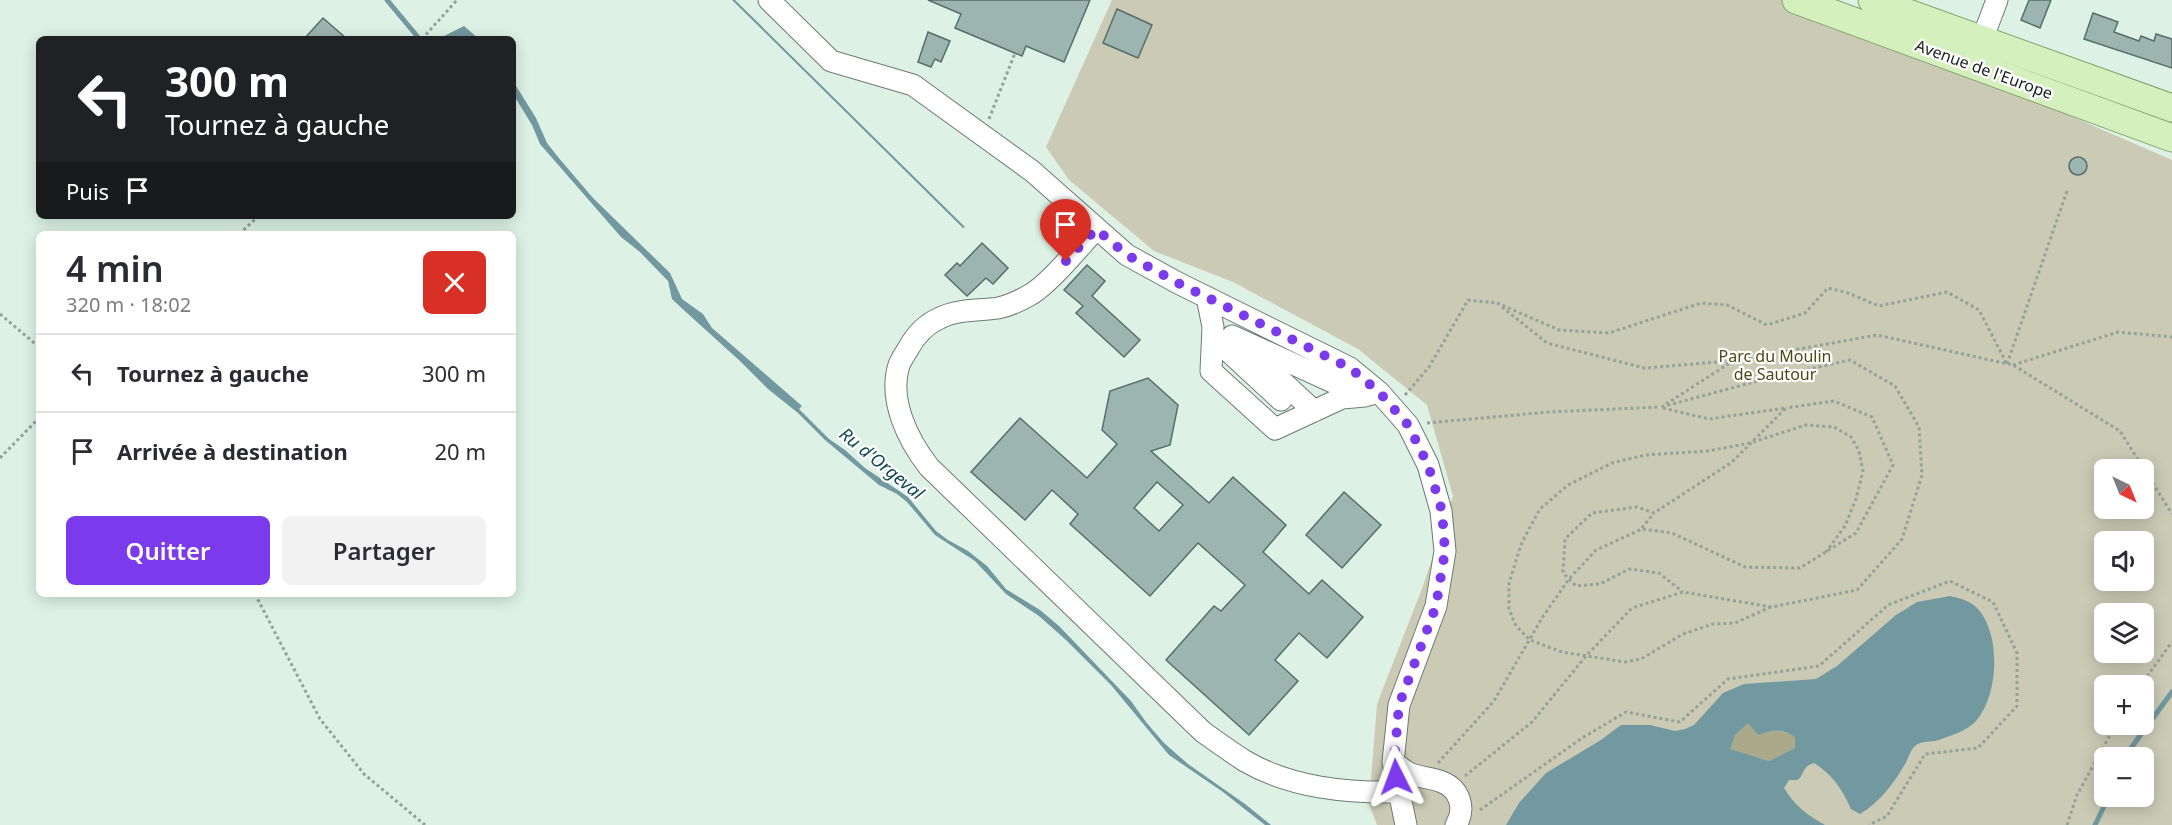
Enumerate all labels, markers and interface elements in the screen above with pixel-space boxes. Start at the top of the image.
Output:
street label: Avenue de l'Europe [1912,34,2056,104]
text: 300 m [165,52,289,109]
icon: left [66,60,144,138]
text: Tournez à gauche [165,106,389,143]
icon: arrive [121,174,154,207]
text: Puis [66,176,109,206]
pin [1040,199,1091,261]
icon: arrive [1049,208,1082,241]
text: 4 min [66,244,164,293]
button: close [423,251,486,314]
text: 320 m · 18:02 [66,291,191,318]
park label: Parc du Moulin de Sautour [1719,345,1831,385]
icon: left [66,357,99,390]
text: Tournez à gauche [117,358,309,388]
text: 300 m [422,358,486,388]
water label: Ru d'Orgeval [835,422,929,505]
icon: arrive [66,435,99,468]
text: Arrivée à destination [117,436,348,466]
text: 20 m [435,436,486,466]
north arrow [2094,459,2154,519]
map controls [2094,459,2154,807]
button: Quitter [66,516,270,585]
button: Partager [282,516,486,585]
button: sound [2094,531,2154,591]
button: layers [2094,603,2154,663]
button: + [2094,675,2154,735]
position arrow [1364,745,1428,809]
button: − [2094,747,2154,807]

